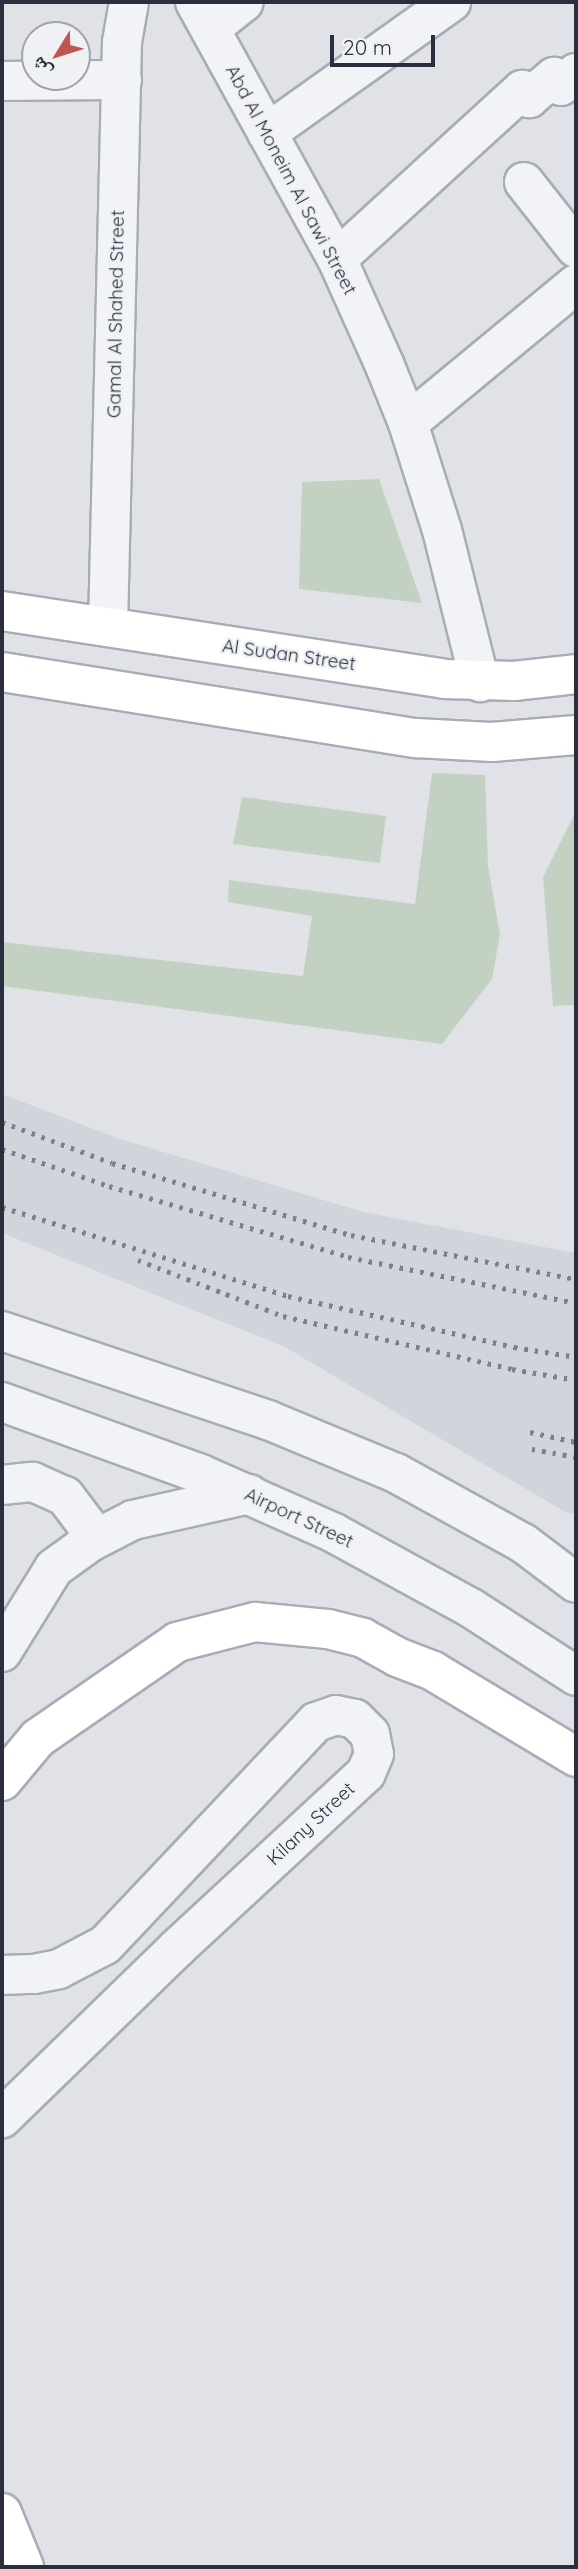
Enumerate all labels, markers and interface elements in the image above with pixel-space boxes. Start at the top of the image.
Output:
north arrow [21,21,91,91]
scale bar [333,21,438,65]
text: 20 m [343,34,392,60]
text: ش [25,52,57,83]
street label: Abd Al Moneim Al Sawi Street [221,61,361,299]
street label: Gamal Al Shahed Street [103,210,129,418]
street label: Al Sudan Street [221,634,357,676]
street label: Airport Street [241,1483,357,1553]
street label: Kilany Street [262,1778,360,1870]

